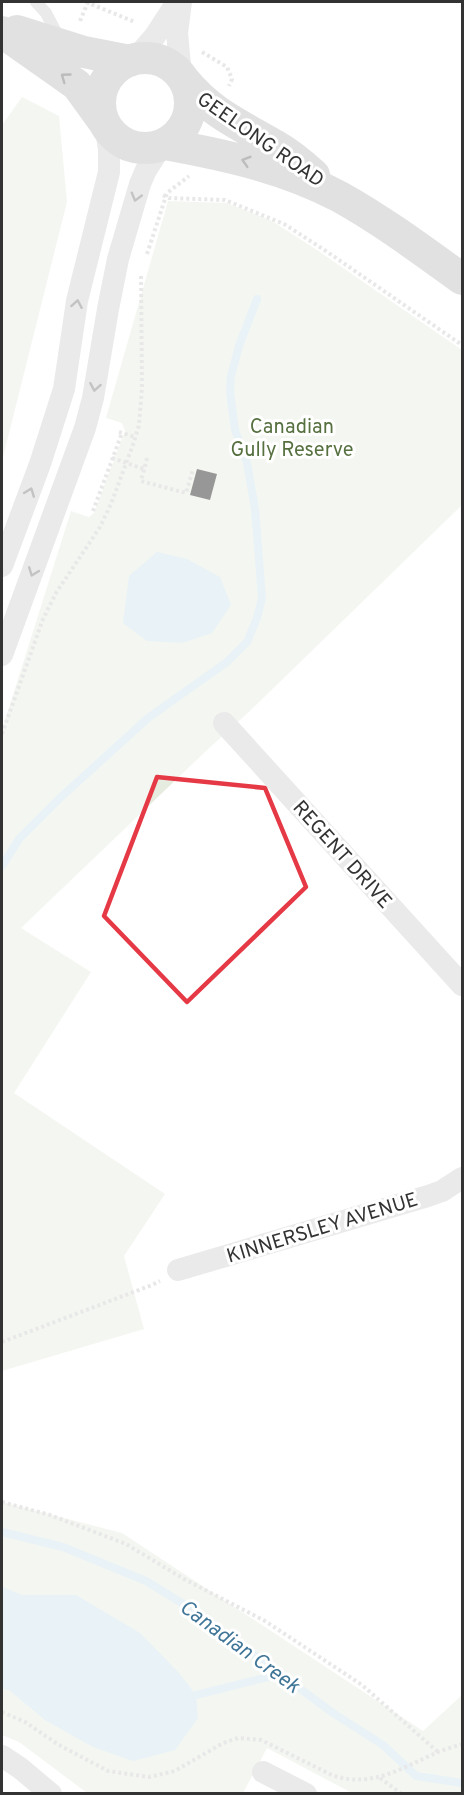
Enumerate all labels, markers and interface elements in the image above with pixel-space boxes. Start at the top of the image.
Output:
one-way arrow [61,73,72,84]
street label: GEELONG ROAD [191,87,329,194]
one-way arrow [241,156,252,168]
one-way arrow [131,191,143,202]
one-way arrow [70,299,83,309]
one-way arrow [89,382,102,392]
park label: Canadian Gully Reserve [230,415,354,464]
one-way arrow [22,487,35,498]
one-way arrow [28,566,40,577]
street label: REGENT DRIVE [286,796,397,915]
street label: KINNERSLEY AVENUE [224,1187,421,1270]
water label: Canadian Creek [173,1594,305,1700]

